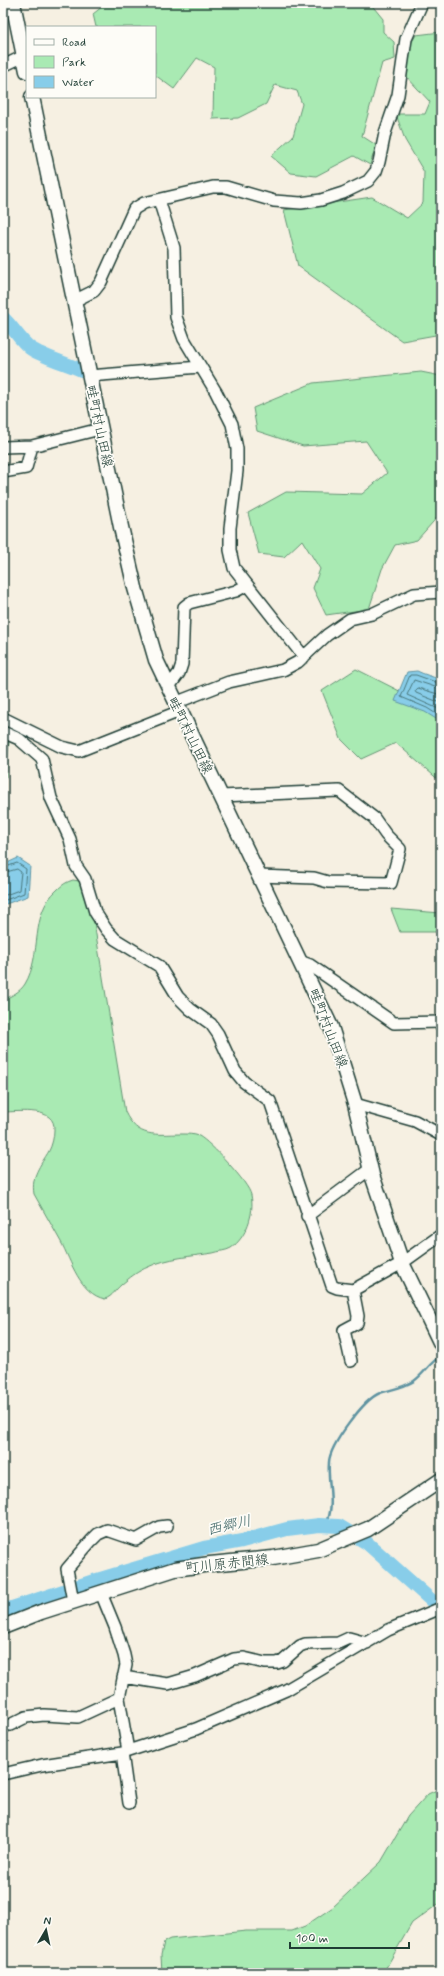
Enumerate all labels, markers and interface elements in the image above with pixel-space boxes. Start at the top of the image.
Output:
legend [26,26,156,98]
text: Road [62,35,86,51]
text: Park [62,55,86,71]
text: Water [62,75,94,91]
street label: 畦町村山田線 [81,383,117,469]
street label: 畦町村山田線 [164,694,217,777]
street label: 畦町村山田線 [305,986,352,1071]
water label: 西郷川 [205,1511,253,1541]
street label: 町川原赤間線 [184,1551,270,1577]
north arrow [26,1910,66,1950]
text: N [43,1914,52,1929]
scale bar [290,1924,409,1950]
text: 100 m [296,1931,328,1947]

